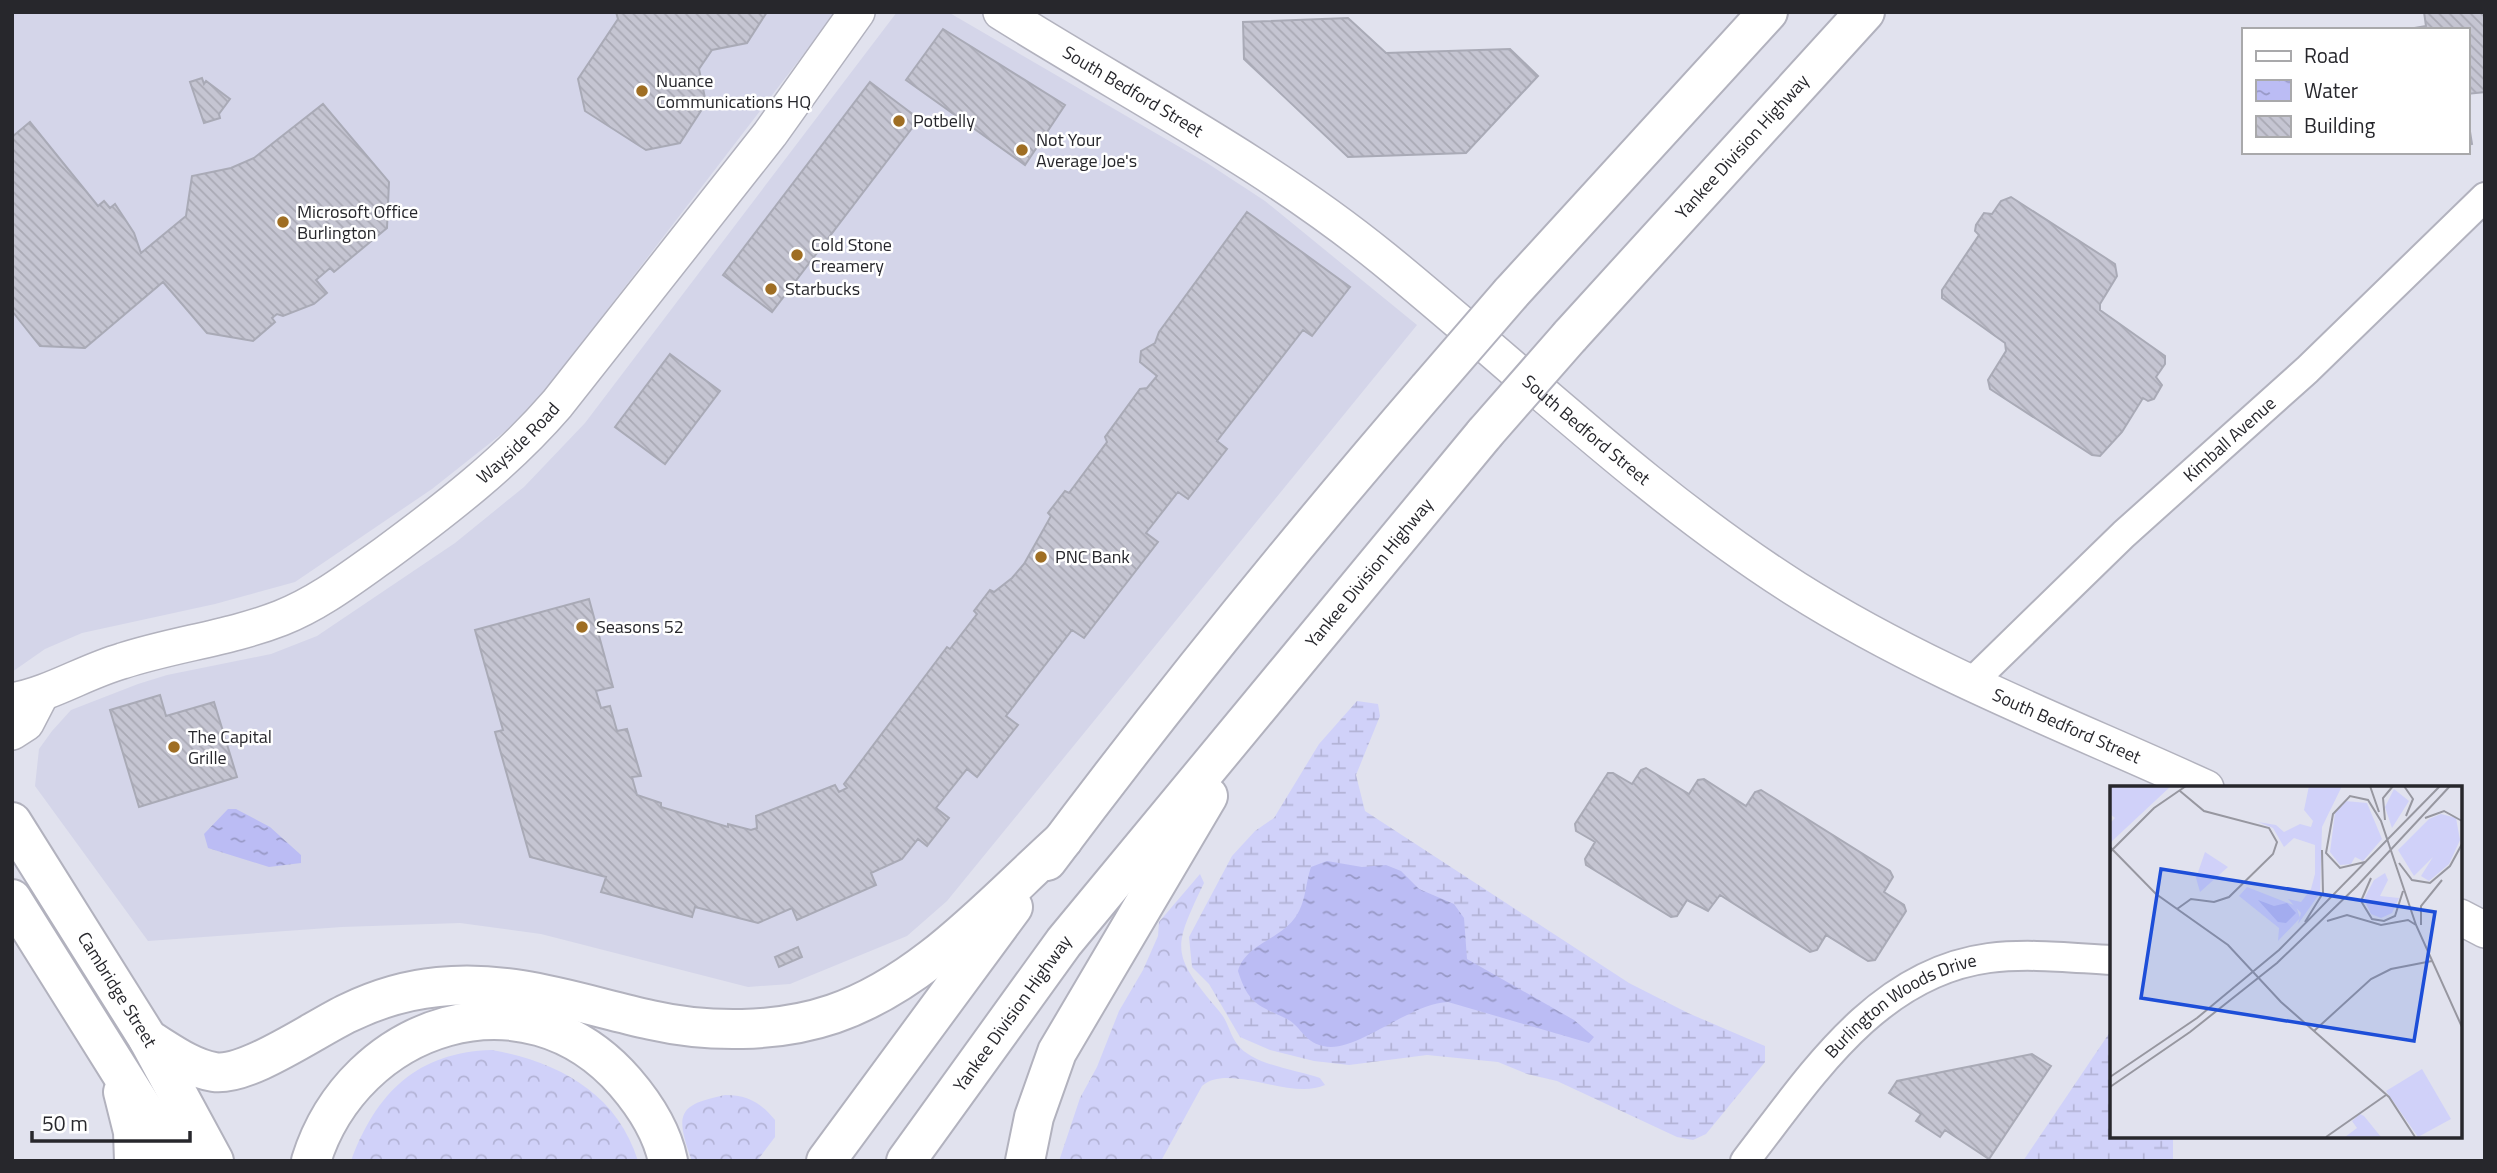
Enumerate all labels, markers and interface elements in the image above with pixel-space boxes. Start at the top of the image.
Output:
legend [2242,28,2469,154]
street label: South Bedford Street [1058,39,1209,144]
text: Road [2304,39,2349,71]
place label: Nuance Communications HQ [656,67,811,115]
street label: Yankee Division Highway [1669,68,1815,225]
text: Water [2304,74,2358,106]
marker: Nuance Communications HQ [634,83,650,99]
place label: Potbelly [913,107,975,134]
text: Building [2304,109,2376,141]
marker: Potbelly [891,113,907,129]
place label: Not Your Average Joe's [1036,126,1137,174]
marker: Not Your Average Joe's [1014,142,1030,158]
place label: Microsoft Office Burlington [297,198,418,246]
marker: Microsoft Office Burlington [275,214,291,230]
place label: Cold Stone Creamery [811,231,892,279]
marker: Cold Stone Creamery [789,247,805,263]
place label: Starbucks [785,275,860,302]
marker: Starbucks [763,281,779,297]
street label: South Bedford Street [1517,368,1657,492]
street label: Kimball Avenue [2177,390,2282,488]
street label: Wayside Road [470,396,566,490]
street label: Yankee Division Highway [1299,491,1439,654]
place label: PNC Bank [1055,543,1130,570]
marker: PNC Bank [1033,549,1049,565]
place label: Seasons 52 [596,613,684,640]
marker: Seasons 52 [574,619,590,635]
street label: South Bedford Street [1988,681,2146,771]
place label: The Capital Grille [188,723,272,771]
marker: The Capital Grille [166,739,182,755]
inset map [2110,786,2462,1138]
street label: Cambridge Street [71,926,164,1053]
street label: Yankee Division Highway [946,928,1078,1097]
street label: Burlington Woods Drive [1818,946,1979,1064]
scale bar [32,1100,189,1144]
text: 50 m [42,1107,88,1139]

